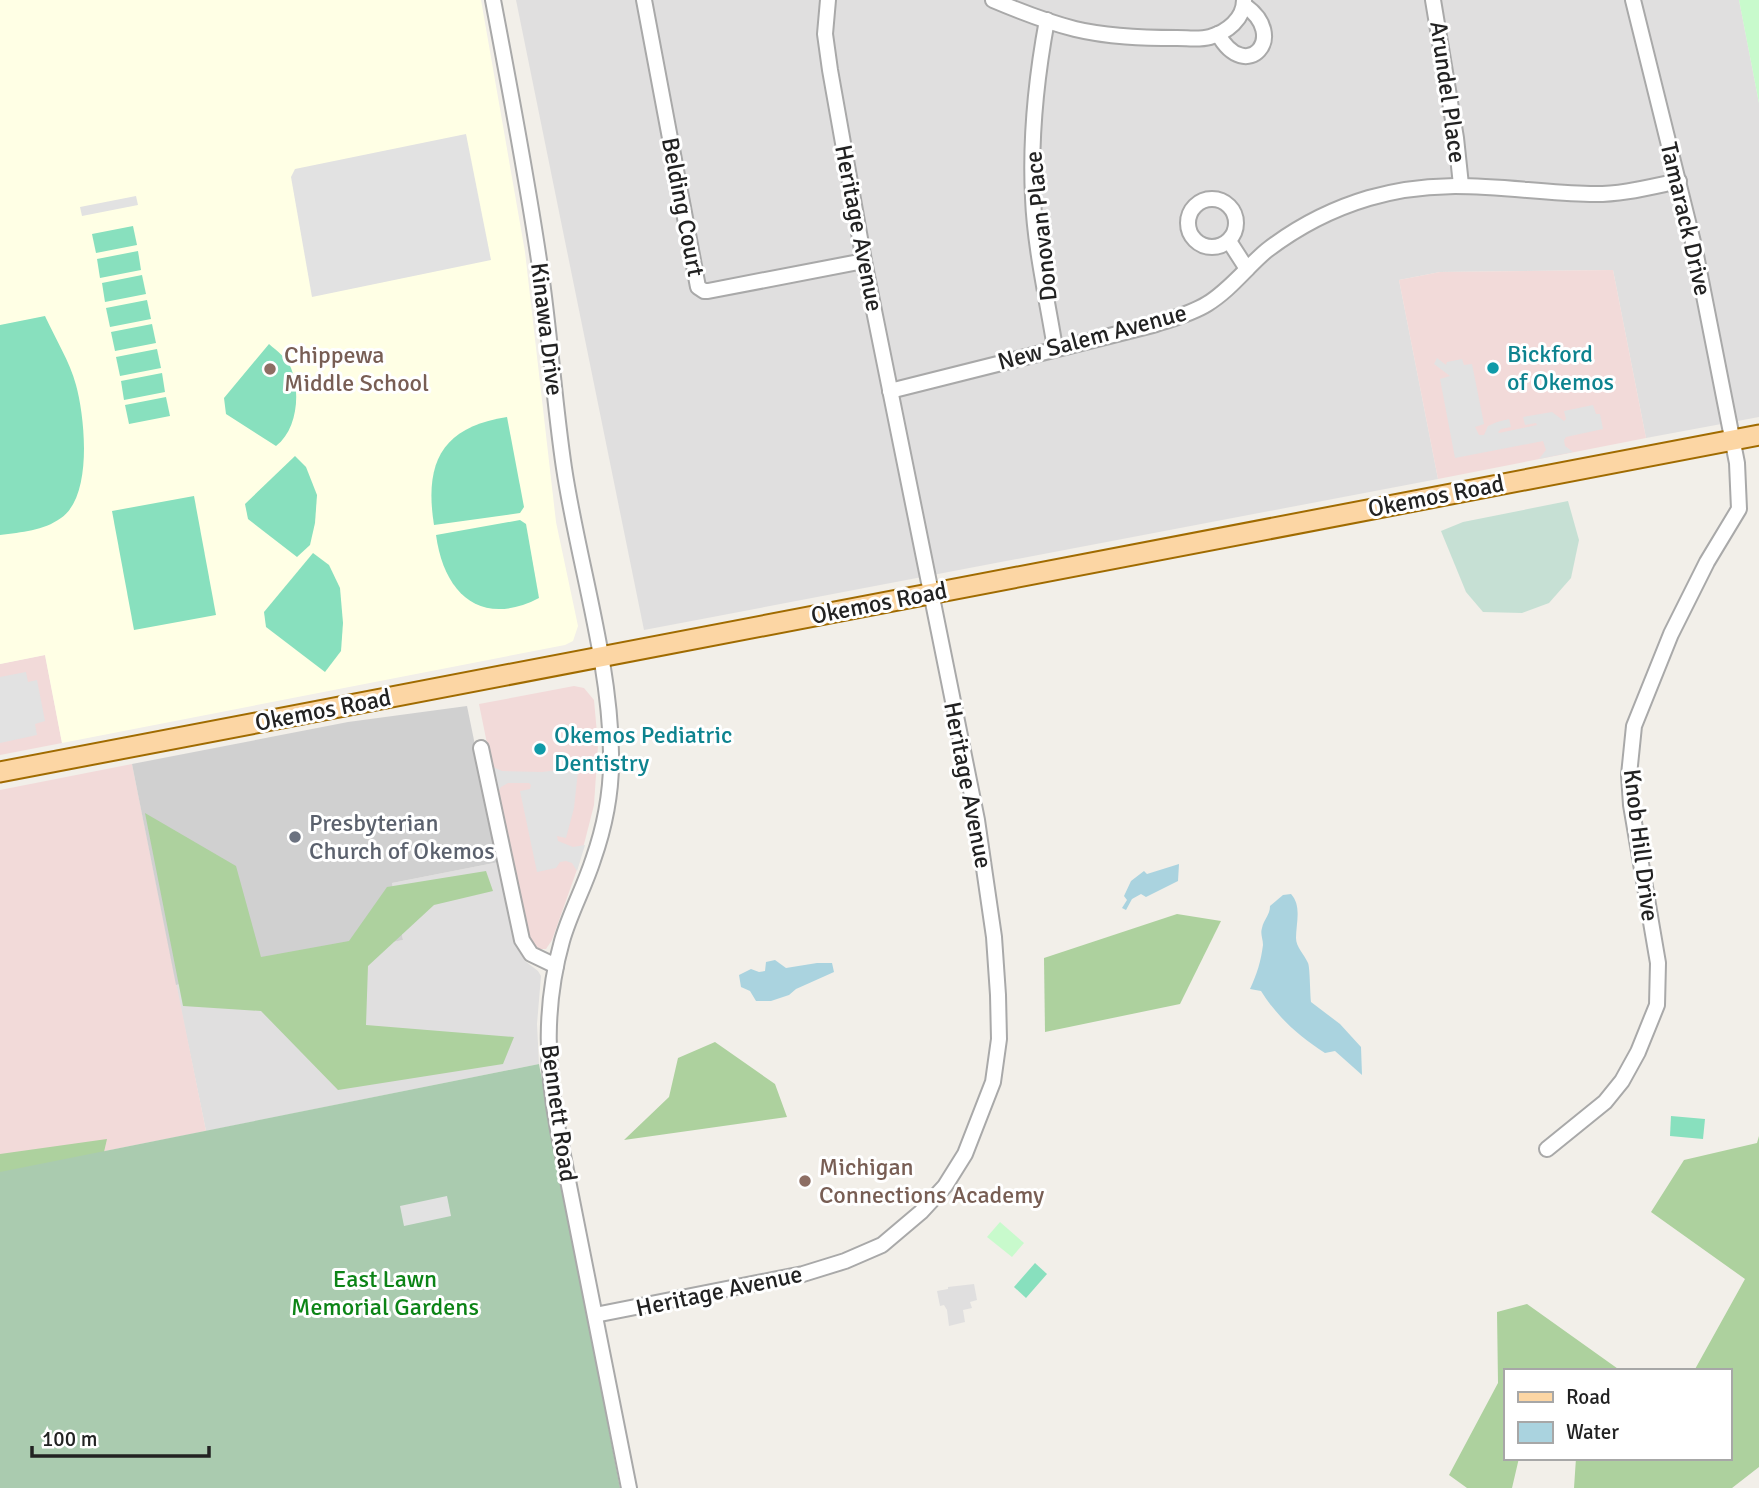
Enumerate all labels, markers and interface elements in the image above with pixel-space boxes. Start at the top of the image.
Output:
street label: Arundel Place [1423,19,1473,165]
street label: Belding Court [655,135,711,279]
street label: Tamarack Drive [1654,139,1718,299]
street label: Heritage Avenue [828,142,890,314]
street label: Donovan Place [1018,149,1064,303]
street label: Kinawa Drive [524,261,570,397]
street label: New Salem Avenue [994,297,1190,377]
place label: Bickford of Okemos [1507,339,1614,397]
place label: Chippewa Middle School [284,340,429,398]
marker: Bickford of Okemos [1485,360,1501,376]
marker: Chippewa Middle School [262,361,278,377]
street label: Okemos Road [1365,468,1507,524]
street label: Okemos Road [808,575,950,631]
street label: Okemos Road [252,682,394,738]
street label: Heritage Avenue [937,699,999,871]
place label: Okemos Pediatric Dentistry [554,720,732,778]
marker: Okemos Pediatric Dentistry [532,741,548,757]
street label: Knob Hill Drive [1617,767,1665,923]
place label: Presbyterian Church of Okemos [309,808,495,866]
marker: Presbyterian Church of Okemos [287,829,303,845]
street label: Bennett Road [535,1042,583,1184]
place label: Michigan Connections Academy [819,1152,1044,1210]
marker: Michigan Connections Academy [797,1173,813,1189]
street label: Heritage Avenue [633,1259,805,1323]
park label: East Lawn Memorial Gardens [291,1264,479,1322]
legend [1504,1369,1731,1460]
text: Road [1566,1384,1611,1410]
scale bar [32,1414,208,1458]
text: Water [1566,1419,1619,1445]
text: 100 m [42,1426,97,1452]

